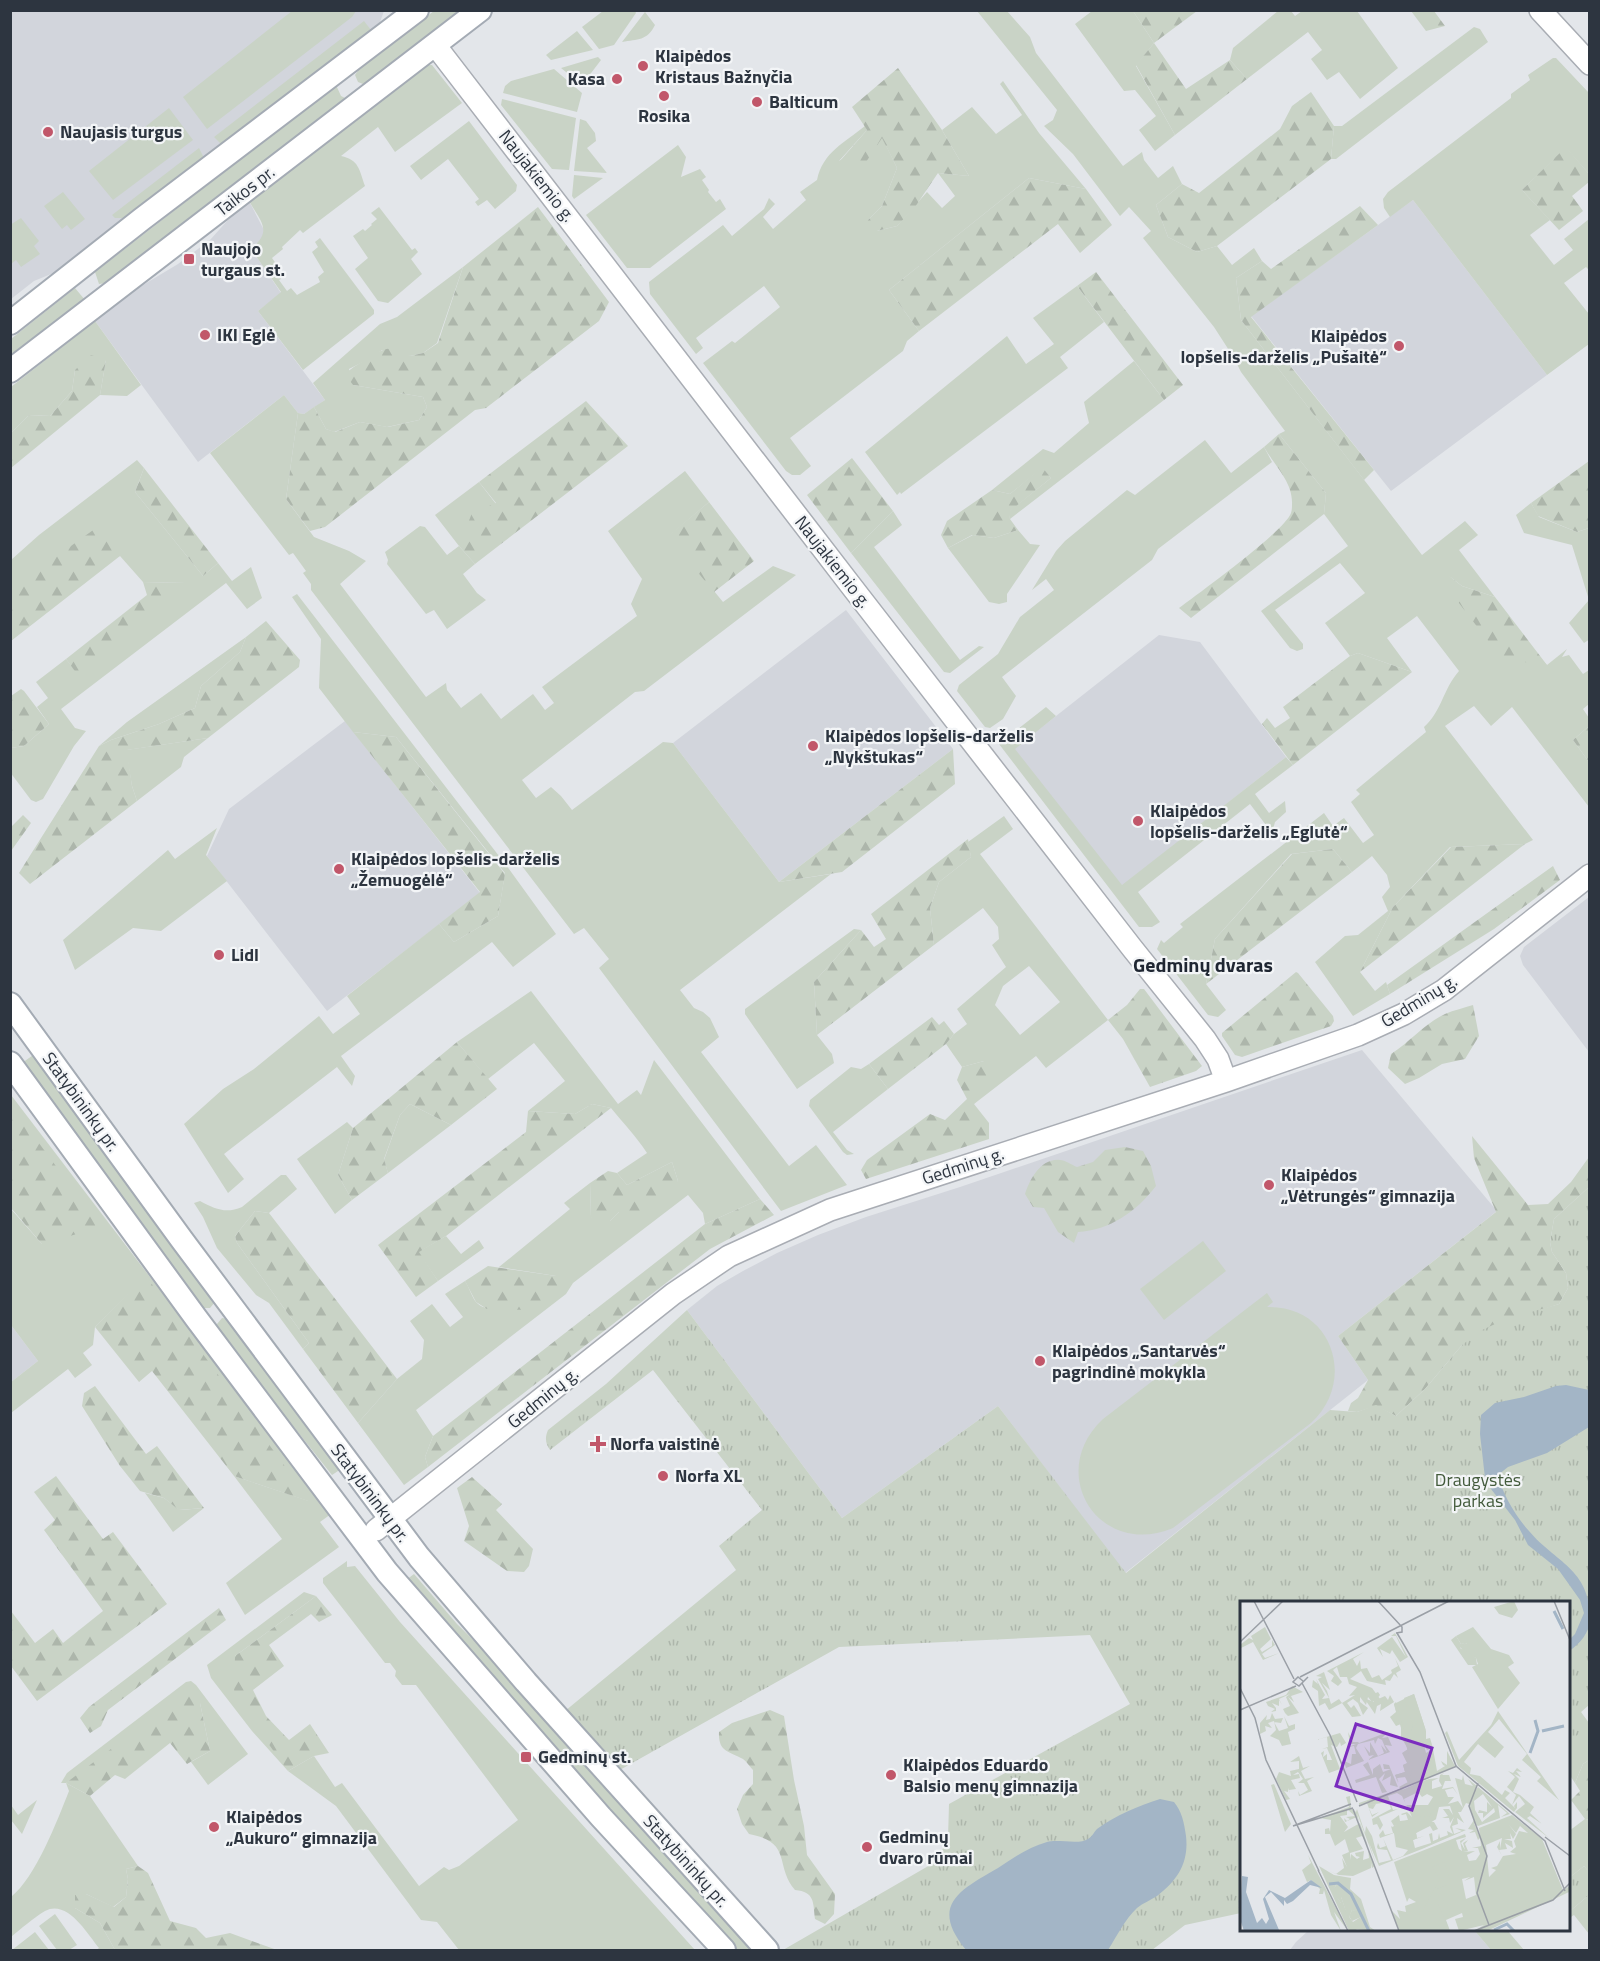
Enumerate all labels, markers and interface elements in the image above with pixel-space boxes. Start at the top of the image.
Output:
place label: Klaipėdos Kristaus Bažnyčia [655,42,792,90]
marker: Klaipėdos Kristaus Bažnyčia [636,59,650,73]
place label: Kasa [568,65,605,92]
marker: Kasa [610,72,624,86]
place label: Balticum [769,88,838,115]
marker: Rosika [657,89,671,103]
marker: Balticum [750,95,764,109]
place label: Rosika [638,102,690,129]
place label: Naujasis turgus [60,118,182,145]
street label: Naujakiemio g. [493,124,582,228]
marker: Naujasis turgus [41,125,55,139]
street label: Taikos pr. [209,159,280,223]
place label: Naujojo turgaus st. [201,235,285,283]
marker: Naujojo turgaus st. [182,252,196,266]
place label: IKI Eglė [217,321,275,348]
place label: Klaipėdos lopšelis-darželis „Pušaitė“ [1180,322,1387,370]
marker: IKI Eglė [198,328,212,342]
marker: Klaipėdos lopšelis-darželis „Pušaitė“ [1392,339,1406,353]
street label: Naujakiemio g. [789,510,878,614]
place label: Klaipėdos lopšelis-darželis „Nykštukas“ [824,722,1034,770]
marker: Klaipėdos lopšelis-darželis „Nykštukas“ [806,739,820,753]
place label: Klaipėdos lopšelis-darželis „Eglutė“ [1150,797,1348,845]
marker: Klaipėdos lopšelis-darželis „Eglutė“ [1131,814,1145,828]
place label: Klaipėdos lopšelis-darželis „Žemuogėlė“ [350,845,560,893]
marker: Klaipėdos lopšelis-darželis „Žemuogėlė“ [332,862,346,876]
place label: Lidl [231,941,259,968]
marker: Lidl [212,948,226,962]
district label: Gedminų dvaras [1133,949,1273,980]
street label: Gedminų g. [1375,967,1462,1034]
street label: Statybininkų pr. [36,1046,127,1157]
street label: Gedminų g. [918,1140,1007,1191]
place label: Klaipėdos „Vėtrungės“ gimnazija [1280,1161,1455,1209]
marker: Klaipėdos „Vėtrungės“ gimnazija [1262,1178,1276,1192]
place label: Klaipėdos „Santarvės“ pagrindinė mokykla [1052,1337,1226,1385]
marker: Klaipėdos „Santarvės“ pagrindinė mokykla [1033,1354,1047,1368]
street label: Gedminų g. [501,1360,584,1435]
place label: Norfa vaistinė [610,1430,720,1457]
marker: Norfa vaistinė [591,1437,605,1451]
street label: Statybininkų pr. [324,1438,417,1548]
place label: Norfa XL [675,1462,742,1489]
park label: Draugystės parkas [1435,1466,1521,1514]
marker: Norfa XL [656,1469,670,1483]
inset map [1240,1601,1570,1931]
place label: Gedminų st. [538,1743,631,1770]
marker: Gedminų st. [519,1750,533,1764]
place label: Klaipėdos Eduardo Balsio menų gimnazija [903,1751,1078,1799]
marker: Klaipėdos Eduardo Balsio menų gimnazija [884,1768,898,1782]
place label: Klaipėdos „Aukuro“ gimnazija [225,1803,377,1851]
street label: Statybininkų pr. [637,1808,736,1913]
marker: Klaipėdos „Aukuro“ gimnazija [207,1820,221,1834]
place label: Gedminų dvaro rūmai [879,1823,973,1871]
marker: Gedminų dvaro rūmai [860,1840,874,1854]

